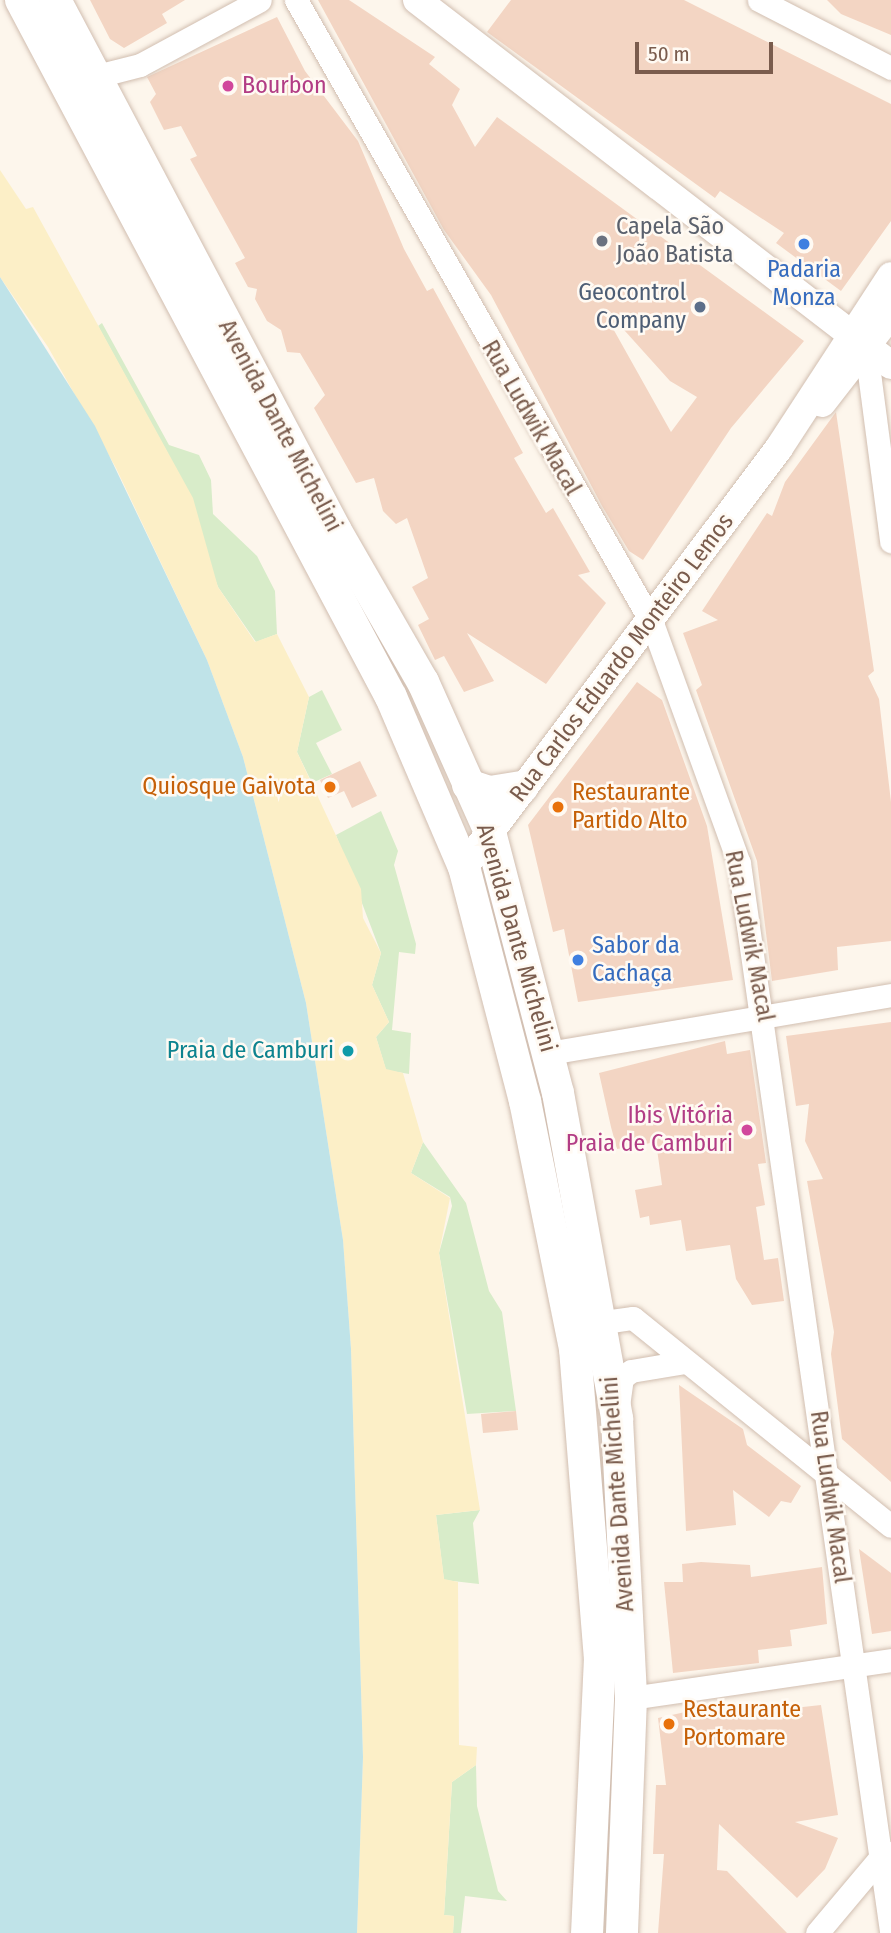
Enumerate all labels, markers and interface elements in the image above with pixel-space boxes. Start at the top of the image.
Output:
scale bar [639,28,777,72]
text: 50 m [648,41,690,67]
place label: Bourbon [242,72,327,100]
marker: Bourbon [220,78,236,94]
place label: Capela São João Batista [616,213,733,269]
marker: Capela São João Batista [594,233,610,249]
marker: Padaria Monza [796,236,812,252]
place label: Padaria Monza [767,256,841,312]
place label: Geocontrol Company [578,279,686,335]
marker: Geocontrol Company [692,299,708,315]
street label: Avenida Dante Michelini [212,315,348,537]
street label: Rua Ludwik Macal [475,335,587,501]
street label: Rua Carlos Eduardo Monteiro Lemos [504,508,740,808]
place label: Quiosque Gaivota [142,773,316,801]
marker: Quiosque Gaivota [322,779,338,795]
place label: Restaurante Partido Alto [572,779,690,835]
marker: Restaurante Partido Alto [550,799,566,815]
street label: Avenida Dante Michelini [470,821,562,1055]
street label: Rua Ludwik Macal [718,848,780,1024]
place label: Sabor da Cachaça [592,932,680,988]
marker: Sabor da Cachaça [570,952,586,968]
place label: Praia de Camburi [167,1037,334,1065]
marker: Praia de Camburi [340,1043,356,1059]
place label: Ibis Vitória Praia de Camburi [566,1102,733,1158]
marker: Ibis Vitória Praia de Camburi [739,1122,755,1138]
street label: Avenida Dante Michelini [595,1375,641,1613]
street label: Rua Ludwik Macal [804,1409,856,1585]
place label: Restaurante Portomare [683,1696,801,1752]
marker: Restaurante Portomare [661,1716,677,1732]

